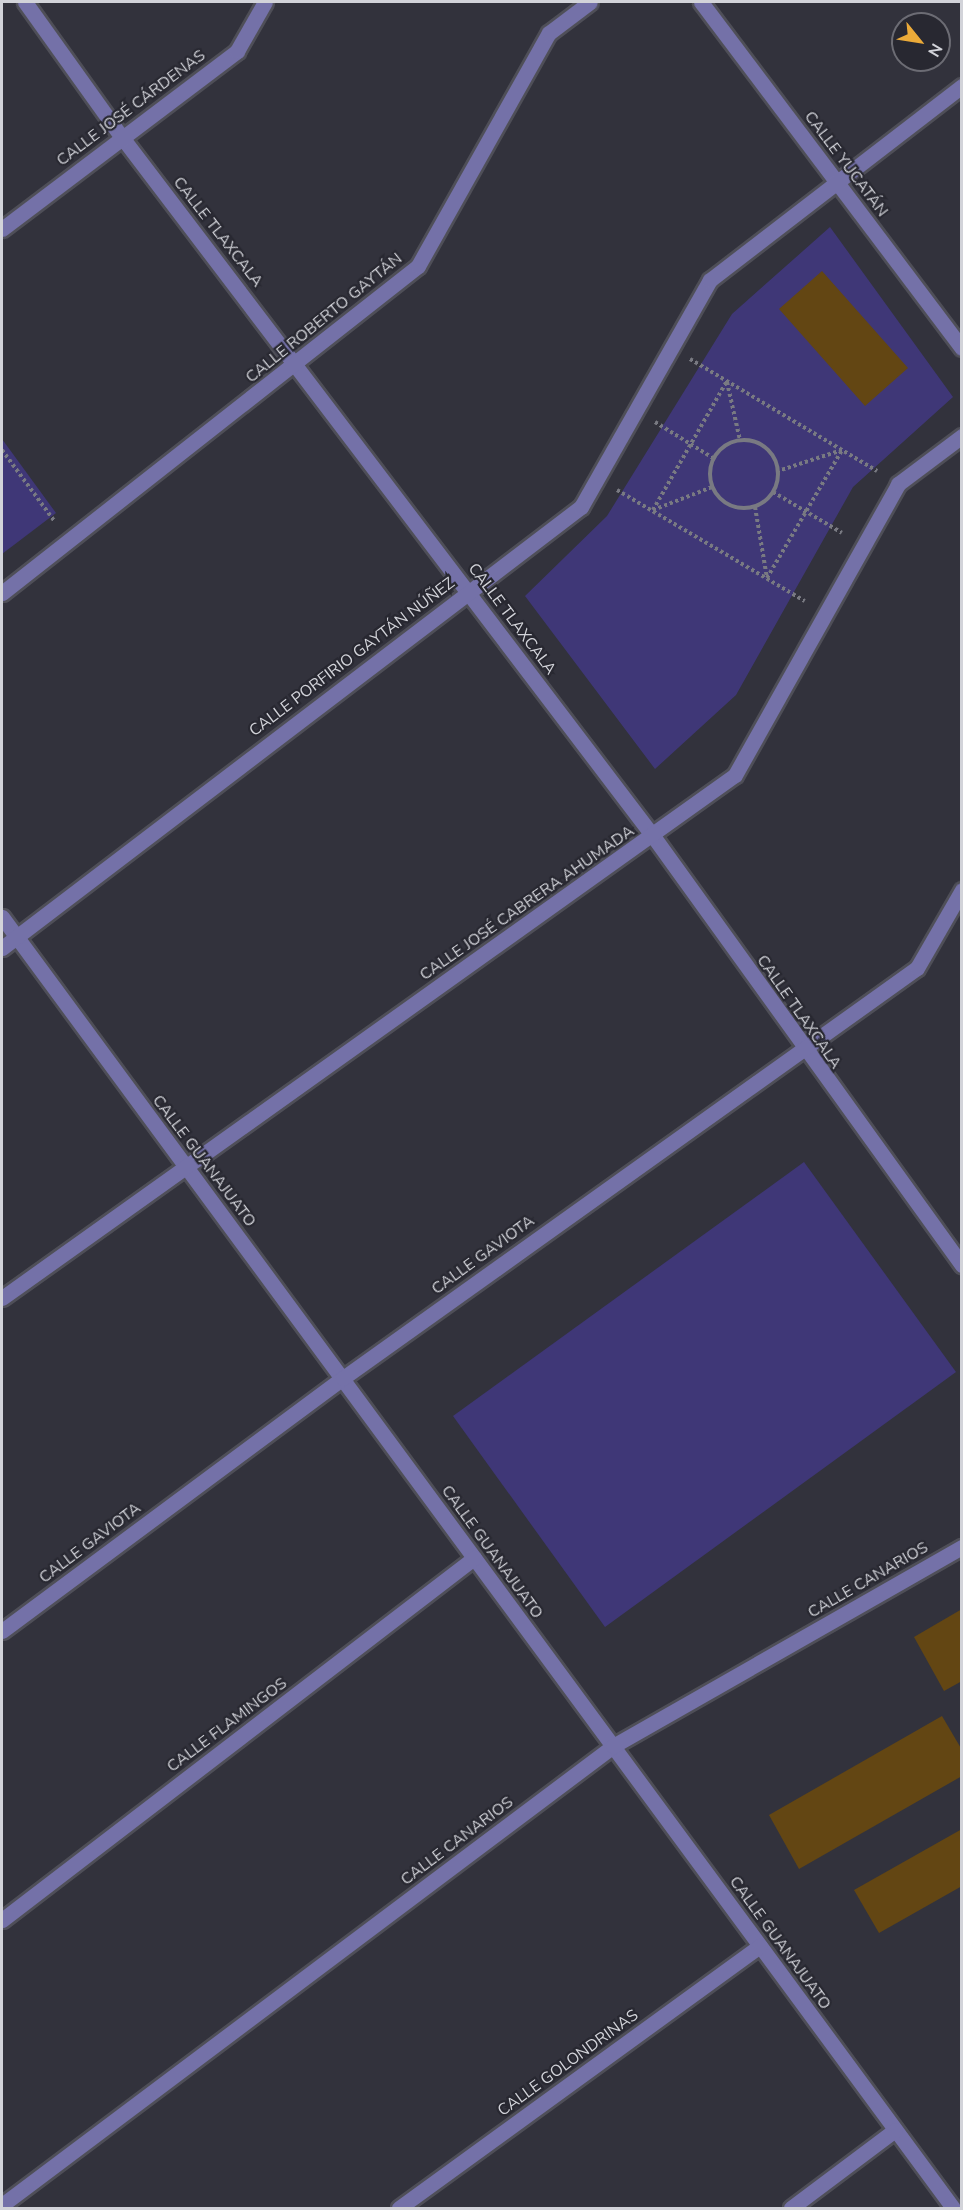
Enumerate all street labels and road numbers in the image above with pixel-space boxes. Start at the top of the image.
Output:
street label: CALLE JOSÉ CÁRDENAS [53,46,209,170]
street label: CALLE YUCATÁN [800,108,892,220]
street label: CALLE TLAXCALA [169,173,267,291]
street label: CALLE ROBERTO GAYTÁN [242,249,406,387]
street label: CALLE TLAXCALA [464,560,560,678]
street label: CALLE PORFIRIO GAYTÁN NÚÑEZ [246,573,458,741]
street label: CALLE JOSÉ CABRERA AHUMADA [416,821,638,985]
street label: CALLE TLAXCALA [753,951,845,1073]
street label: CALLE GUANAJUATO [148,1091,260,1231]
street label: CALLE GAVIOTA [428,1211,538,1299]
street label: CALLE GUANAJUATO [437,1482,547,1622]
street label: CALLE GAVIOTA [35,1499,145,1587]
street label: CALLE CANARIOS [805,1538,931,1622]
street label: CALLE FLAMINGOS [163,1674,291,1776]
street label: CALLE CANARIOS [397,1793,517,1889]
street label: CALLE GUANAJUATO [725,1873,835,2013]
street label: CALLE GOLONDRINAS [494,2006,642,2120]

